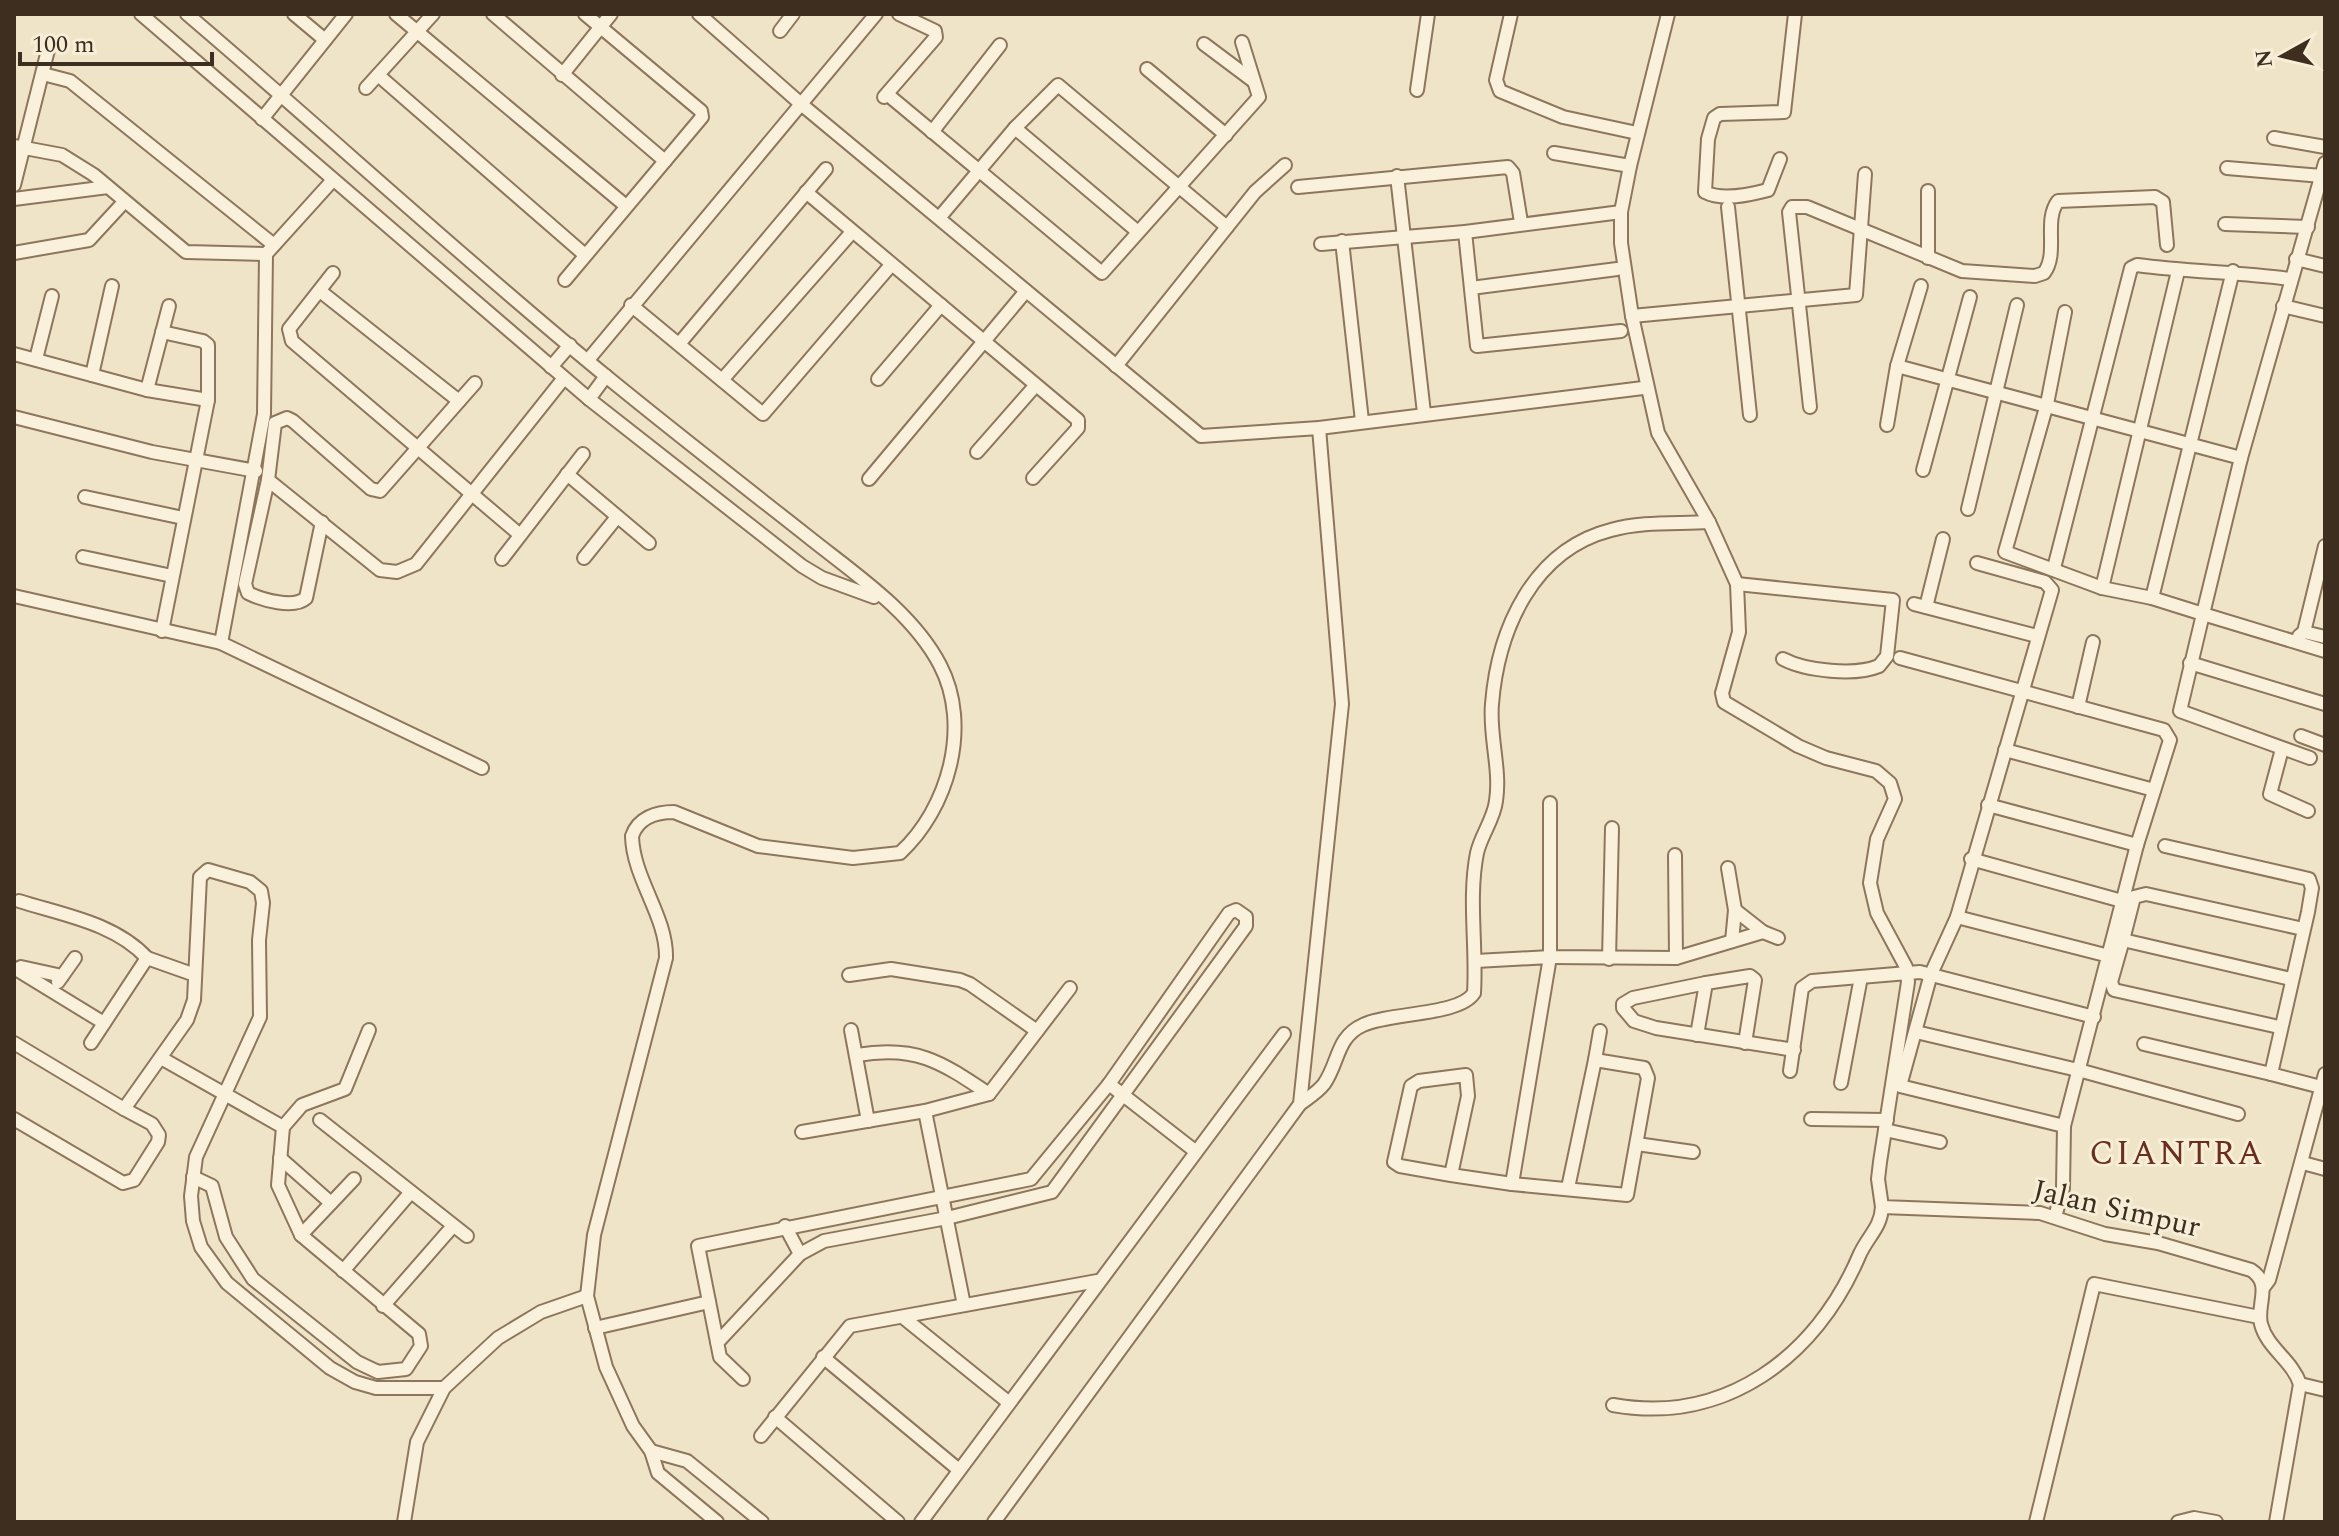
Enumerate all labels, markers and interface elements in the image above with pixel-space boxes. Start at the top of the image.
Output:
scale bar [20,16,212,66]
north arrow [2243,16,2323,96]
text: 100 m [32,27,95,63]
text: N [2247,47,2282,70]
district label: CIANTRA [2089,1128,2265,1180]
street label: Jalan Simpur [2028,1167,2205,1251]

